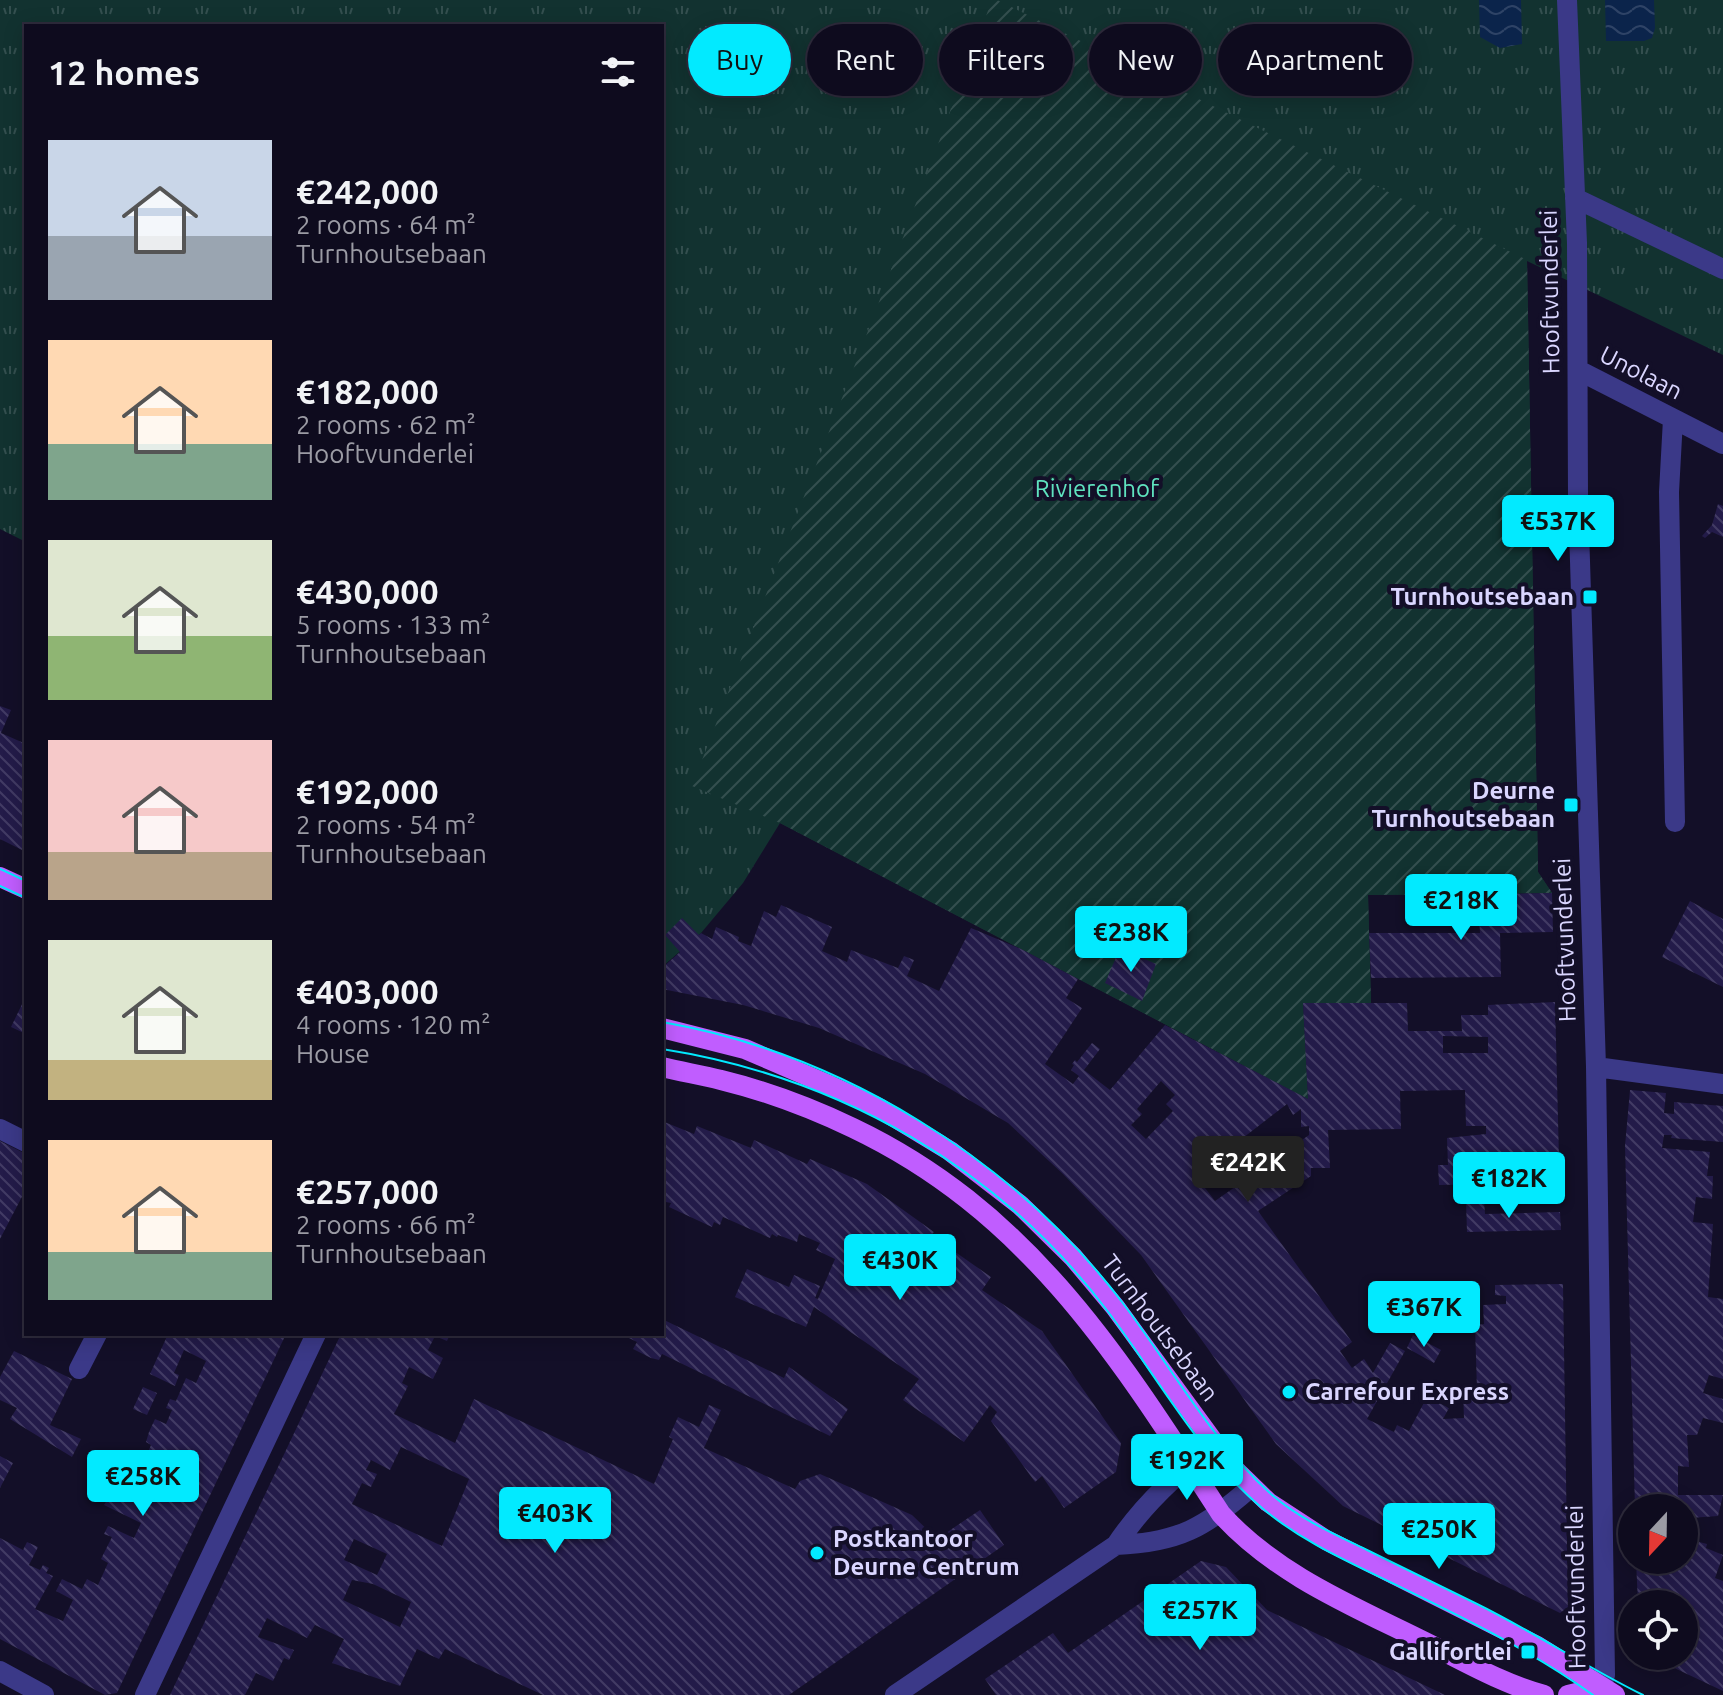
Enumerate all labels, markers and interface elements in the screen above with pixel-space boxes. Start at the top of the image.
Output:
chip: Buy [688,24,791,96]
chip: Rent [807,24,923,96]
chip: Filters [939,24,1073,96]
chip: New [1089,24,1202,96]
chip: Apartment [1218,24,1412,96]
icon: filters [596,50,640,94]
text: 12 homes [48,53,200,91]
icon: home [112,172,208,268]
text: €242,000 [296,172,439,210]
text: 2 rooms · 64 m² [296,210,476,239]
street label: Hooftvunderlei [1535,210,1564,374]
text: Turnhoutsebaan [296,239,487,268]
street label: Unolaan [1596,340,1687,405]
icon: home [112,372,208,468]
text: €182,000 [296,372,439,410]
text: 2 rooms · 62 m² [296,410,476,439]
text: Hooftvunderlei [296,439,474,468]
park label: Rivierenhof [1035,475,1160,502]
pin: €537K [1502,495,1614,563]
text: €537K [1520,506,1596,535]
icon: home [112,572,208,668]
text: €430,000 [296,572,439,610]
place label: Turnhoutsebaan [1391,583,1574,610]
marker: Turnhoutsebaan [1581,588,1599,606]
text: 5 rooms · 133 m² [296,610,491,639]
text: Turnhoutsebaan [296,639,487,668]
icon: home [112,772,208,868]
text: €192,000 [296,772,439,810]
place label: Deurne Turnhoutsebaan [1372,777,1555,832]
marker: Deurne Turnhoutsebaan [1562,796,1580,814]
text: 2 rooms · 54 m² [296,810,476,839]
text: Turnhoutsebaan [296,839,487,868]
street label: Hooftvunderlei [1548,857,1581,1023]
pin: €218K [1405,874,1517,942]
text: €218K [1423,885,1499,914]
pin: €238K [1075,906,1187,974]
text: €238K [1093,917,1169,946]
icon: home [112,972,208,1068]
text: €403,000 [296,972,439,1010]
text: 4 rooms · 120 m² [296,1010,491,1039]
text: House [296,1039,370,1068]
pin: €242K [1192,1136,1304,1204]
text: €242K [1210,1147,1286,1176]
pin: €182K [1453,1152,1565,1220]
text: €182K [1471,1163,1547,1192]
icon: home [112,1172,208,1268]
text: €257,000 [296,1172,439,1210]
text: 2 rooms · 66 m² [296,1210,476,1239]
pin: €430K [844,1234,956,1302]
text: Turnhoutsebaan [296,1239,487,1268]
text: €430K [862,1245,938,1274]
street label: Turnhoutsebaan [1097,1249,1224,1406]
pin: €367K [1368,1281,1480,1349]
text: €367K [1386,1292,1462,1321]
place label: Carrefour Express [1305,1378,1509,1405]
marker: Carrefour Express [1280,1383,1298,1401]
pin: €192K [1131,1434,1243,1502]
text: €192K [1149,1445,1225,1474]
pin: €258K [87,1450,199,1518]
text: €258K [105,1461,181,1490]
pin: €403K [499,1487,611,1555]
north arrow [1618,1494,1698,1574]
map controls [1618,1494,1698,1670]
text: €403K [517,1498,593,1527]
pin: €250K [1383,1503,1495,1571]
street label: Hooftvunderlei [1561,1505,1590,1669]
text: €250K [1401,1514,1477,1543]
place label: Postkantoor Deurne Centrum [833,1525,1020,1580]
marker: Postkantoor Deurne Centrum [808,1544,826,1562]
pin: €257K [1144,1584,1256,1652]
button: locate [1618,1590,1698,1670]
text: €257K [1162,1595,1238,1624]
place label: Gallifortlei [1389,1638,1512,1665]
marker: Gallifortlei [1519,1643,1537,1661]

